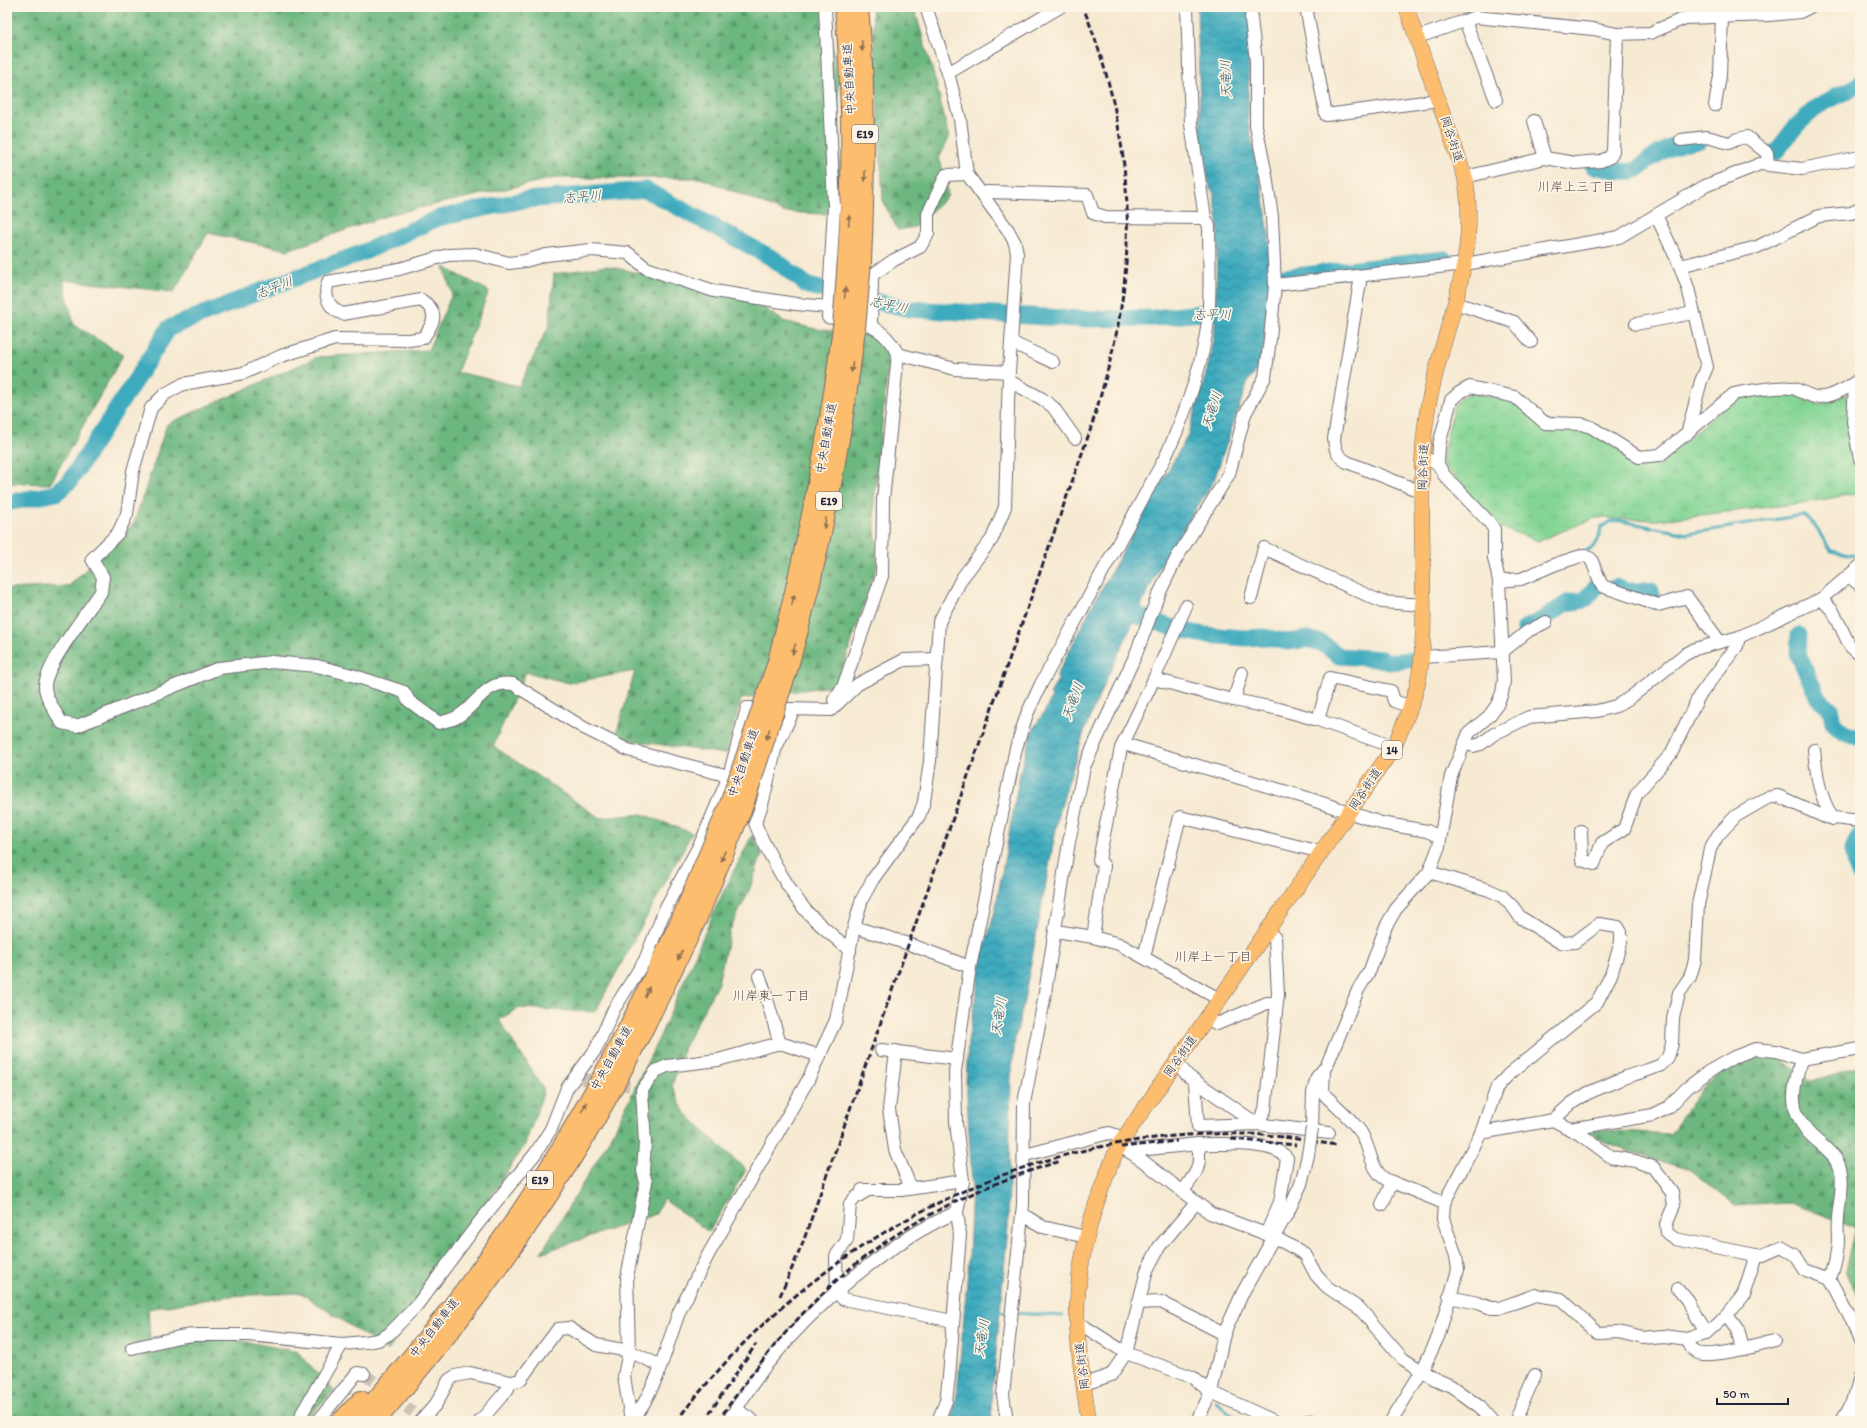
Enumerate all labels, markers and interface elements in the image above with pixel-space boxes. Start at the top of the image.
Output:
one-way arrow [859,40,865,53]
street label: 中央自動車道 [840,43,858,115]
water label: 天竜川 [1217,59,1234,99]
street label: 岡谷街道 [1438,114,1466,164]
road number: E19 [852,125,878,143]
one-way arrow [862,170,868,183]
district label: 川岸上三丁目 [1537,179,1615,194]
water label: 志平川 [562,187,602,206]
one-way arrow [846,214,853,226]
water label: 志平川 [253,273,295,301]
one-way arrow [841,287,848,299]
water label: 志平川 [868,293,910,316]
water label: 志平川 [1192,307,1232,322]
one-way arrow [848,361,855,373]
water label: 天竜川 [1198,389,1225,431]
street label: 中央自動車道 [813,401,839,475]
street label: 岡谷街道 [1415,443,1431,491]
road number: E19 [816,492,842,510]
one-way arrow [822,517,828,529]
one-way arrow [790,594,796,606]
one-way arrow [791,644,797,656]
water label: 天竜川 [1059,680,1086,722]
street label: 中央自動車道 [725,727,761,799]
one-way arrow [765,728,771,740]
road number: 14 [1382,741,1402,759]
street label: 岡谷街道 [1346,765,1384,813]
one-way arrow [720,850,726,862]
one-way arrow [677,949,683,961]
district label: 川岸上一丁目 [1174,949,1252,964]
one-way arrow [644,987,650,998]
district label: 川岸東一丁目 [732,988,810,1003]
water label: 天竜川 [988,996,1009,1037]
street label: 中央自動車道 [587,1023,635,1093]
street label: 岡谷街道 [1160,1032,1200,1080]
one-way arrow [581,1101,588,1112]
road number: E19 [527,1171,553,1189]
street label: 中央自動車道 [406,1295,462,1361]
water label: 天竜川 [971,1318,992,1358]
street label: 岡谷街道 [1072,1341,1092,1391]
scale bar [1717,1380,1788,1406]
text: 50 m [1723,1387,1749,1401]

